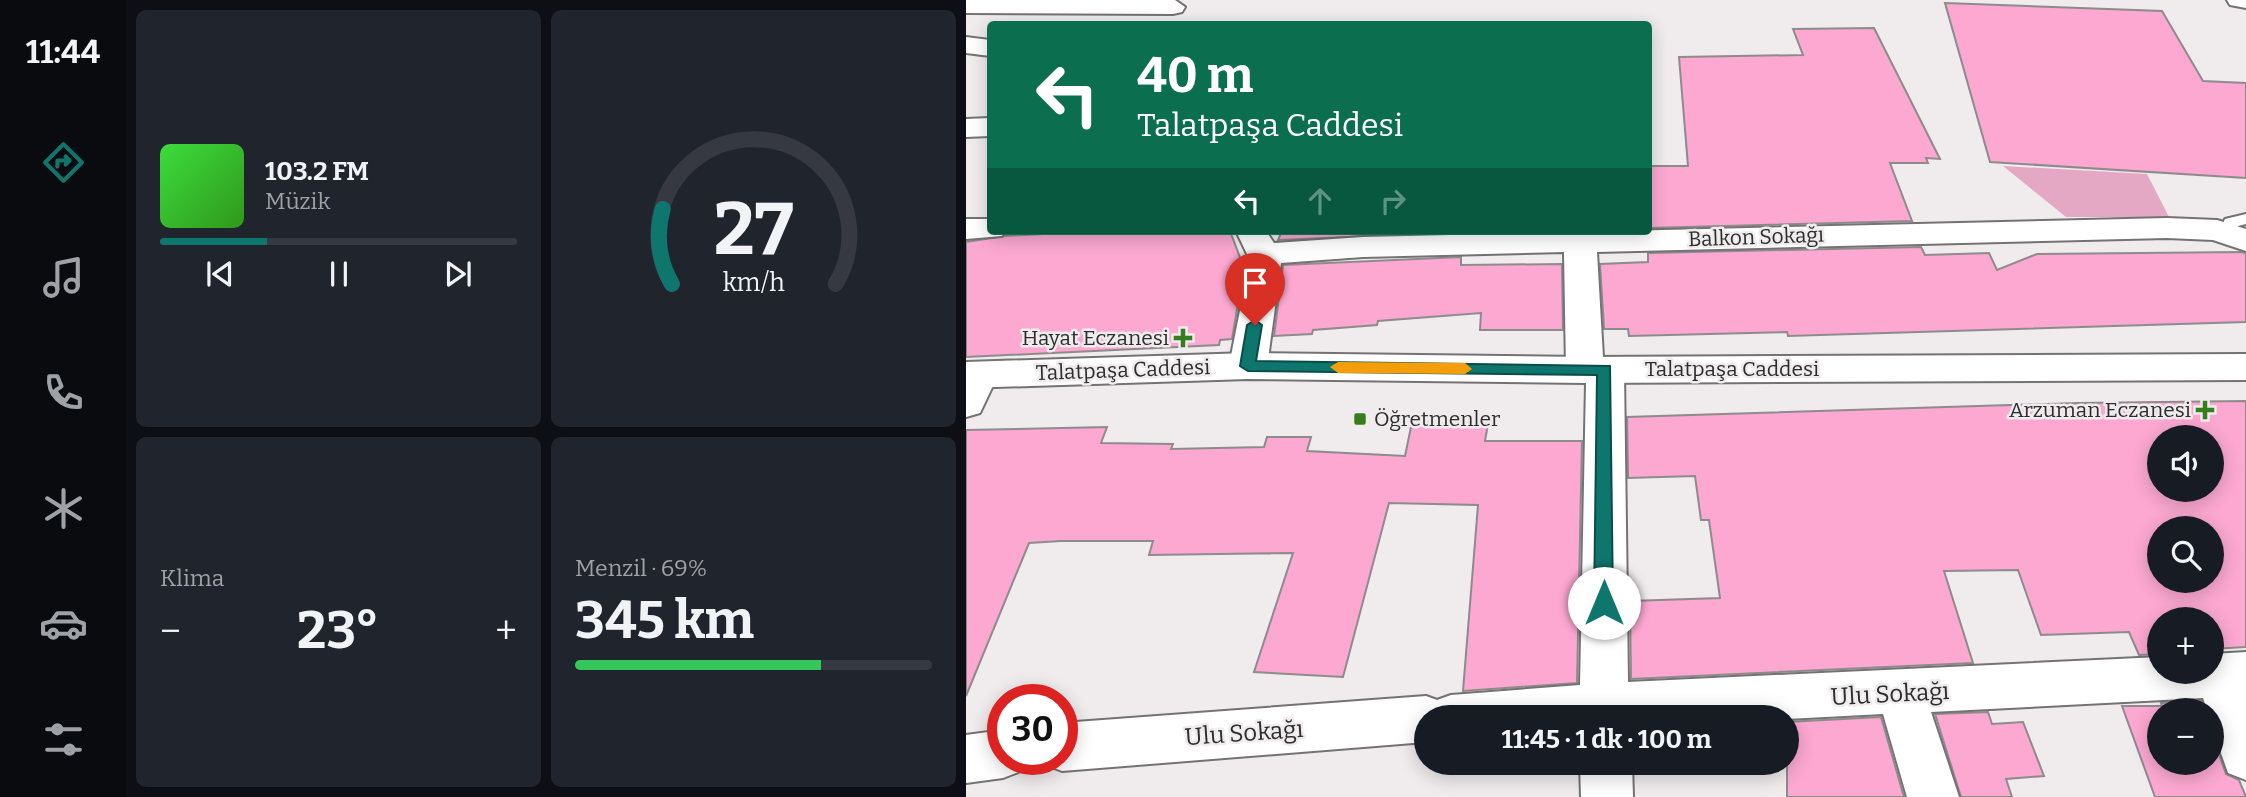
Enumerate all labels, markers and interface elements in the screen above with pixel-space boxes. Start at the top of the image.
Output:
text: 11:44 [26,33,100,71]
text: 40 m [1137,46,1254,105]
icon: left [1022,49,1113,140]
text: Talatpaşa Caddesi [1137,106,1403,144]
icon: directions [39,138,88,187]
text: 103.2 FM [265,156,369,187]
icon: left [1228,182,1266,220]
icon: ahead [1301,182,1339,220]
icon: right [1374,182,1412,220]
text: Müzik [265,187,330,215]
text: 27 [714,187,793,274]
street label: Balkon Sokağı [1687,222,1825,252]
icon: music [39,253,88,302]
pin [1225,253,1285,325]
icon: previous [201,255,239,293]
icon: pause [320,255,358,293]
icon: next [439,255,477,293]
icon: arrive [1236,264,1274,302]
text: km/h [723,268,785,298]
place label: Hayat Eczanesi [1022,325,1169,351]
marker: Hayat Eczanesi [1175,330,1191,346]
street label: Talatpaşa Caddesi [1035,354,1211,386]
street label: Talatpaşa Caddesi [1645,356,1819,382]
icon: phone [39,368,88,417]
place label: Arzuman Eczanesi [2009,397,2191,423]
marker: Arzuman Eczanesi [2197,402,2213,418]
place label: Öğretmenler [1374,406,1500,432]
marker: Öğretmenler [1352,411,1368,427]
map controls [2147,425,2224,775]
button: sound [2147,425,2224,502]
icon: climate [39,484,88,533]
button: search [2147,516,2224,593]
text: Menzil · 69% [575,554,707,582]
text: Klima [160,564,224,592]
position arrow [1567,566,1641,640]
text: 345 km [575,589,754,652]
icon: car [39,599,88,648]
text: 23° [297,599,379,662]
button: + [2147,607,2224,684]
text: − [160,608,181,654]
text: + [495,608,517,654]
street label: Ulu Sokağı [1830,677,1950,711]
speed limit sign: 30 [987,684,1078,775]
button: − [2147,698,2224,775]
icon: filters [39,715,88,764]
street label: Ulu Sokağı [1184,715,1304,751]
text: 11:45 · 1 dk · 100 m [1501,724,1712,755]

